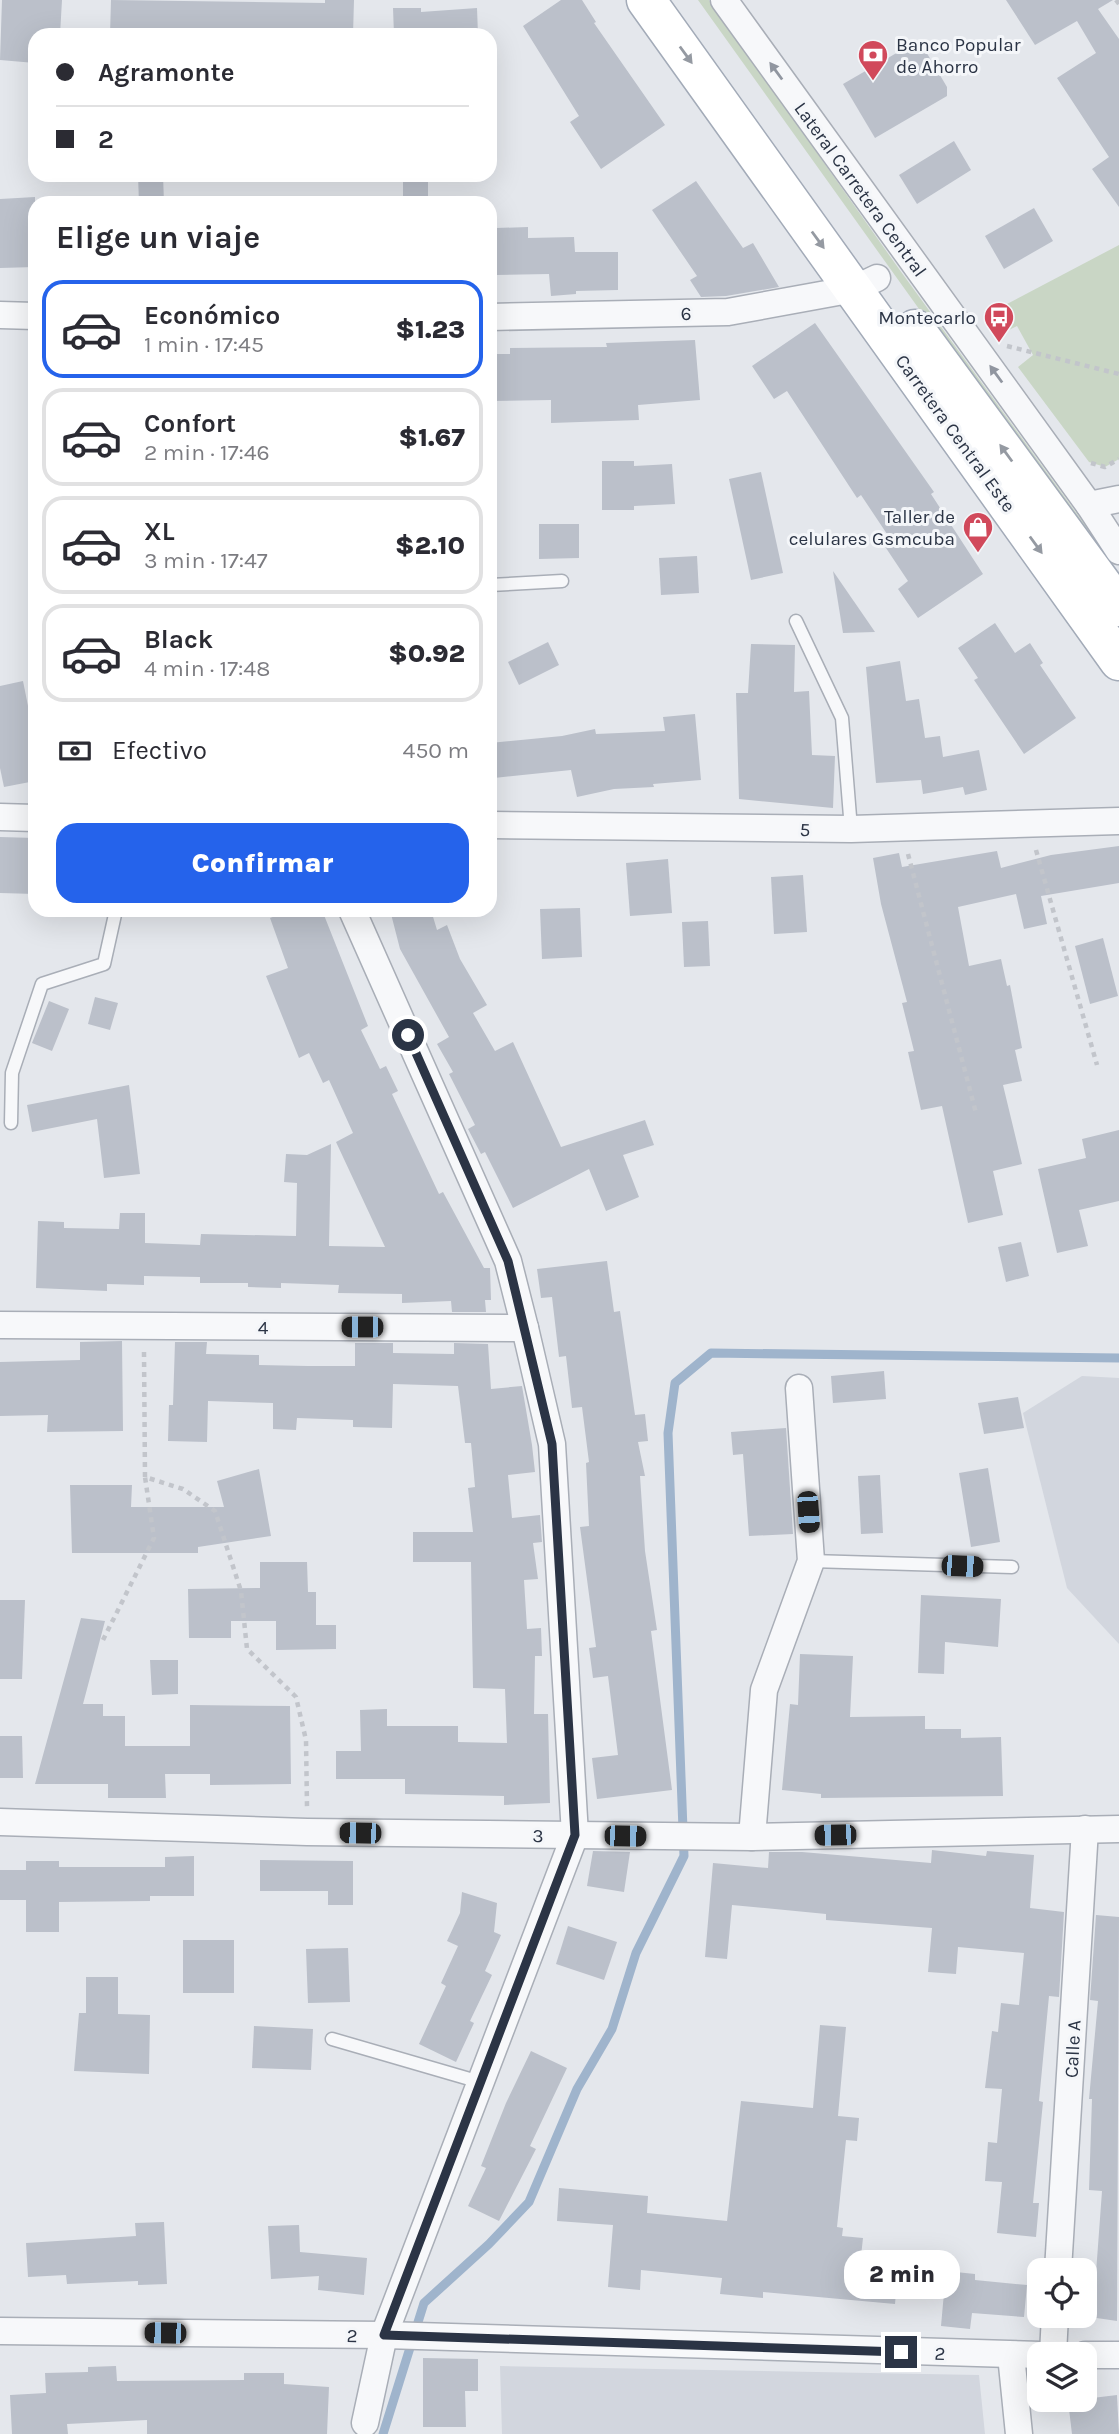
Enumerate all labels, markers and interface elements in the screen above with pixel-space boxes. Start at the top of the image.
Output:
place label: Banco Popular de Ahorro [896,34,1021,78]
bank icon: Banco Popular de Ahorro [856,38,890,82]
one-way arrow [678,46,692,64]
text: Agramonte [98,57,234,88]
one-way arrow [769,62,783,80]
street label: Lateral Carretera Central [789,98,931,281]
text: 2 [98,124,114,155]
text: Elige un viaje [56,219,260,256]
one-way arrow [811,231,825,249]
icon: car [60,298,123,361]
text: Económico [144,300,280,331]
bus stop icon: Montecarlo [982,300,1016,344]
street label: 6 [680,303,692,325]
place label: Montecarlo [878,307,976,329]
text: $1.23 [395,314,465,345]
text: 1 min · 17:45 [144,331,264,358]
street label: Carretera Central Este [891,351,1020,517]
one-way arrow [989,365,1003,383]
icon: car [60,406,123,469]
text: Confort [144,408,236,439]
text: $1.67 [398,422,465,453]
text: 2 min · 17:46 [144,439,270,466]
one-way arrow [999,444,1013,462]
place label: Taller de celulares Gsmcuba [789,506,955,550]
shop icon: Taller de celulares Gsmcuba [961,510,995,554]
icon: car [60,514,123,577]
text: XL [144,516,175,547]
text: $2.10 [395,530,465,561]
one-way arrow [1029,536,1043,554]
text: 3 min · 17:47 [144,547,268,574]
icon: car [60,622,123,685]
text: Black [144,624,213,655]
text: $0.92 [388,638,465,669]
text: 4 min · 17:48 [144,655,270,682]
icon: cash [56,732,94,770]
text: Efectivo [112,735,207,766]
text: 450 m [403,737,469,764]
street label: 5 [799,819,811,841]
button: Confirmar [56,823,469,903]
route start [392,1019,424,1051]
street label: 4 [258,1317,269,1339]
car [342,1317,384,1338]
car [797,1490,820,1534]
car [941,1555,984,1577]
car [339,1822,382,1844]
car [814,1824,857,1846]
street label: 3 [532,1825,544,1847]
car [604,1825,647,1847]
street label: Calle A [1060,2019,1086,2079]
callout: 2 min [843,2250,959,2300]
map controls [1027,2258,1097,2412]
button: locate [1027,2258,1097,2328]
text: 2 min [869,2261,935,2288]
car [144,2322,187,2344]
street label: 2 [346,2325,358,2347]
route end [885,2336,917,2368]
button: layers [1027,2342,1097,2412]
street label: 2 [934,2343,946,2365]

